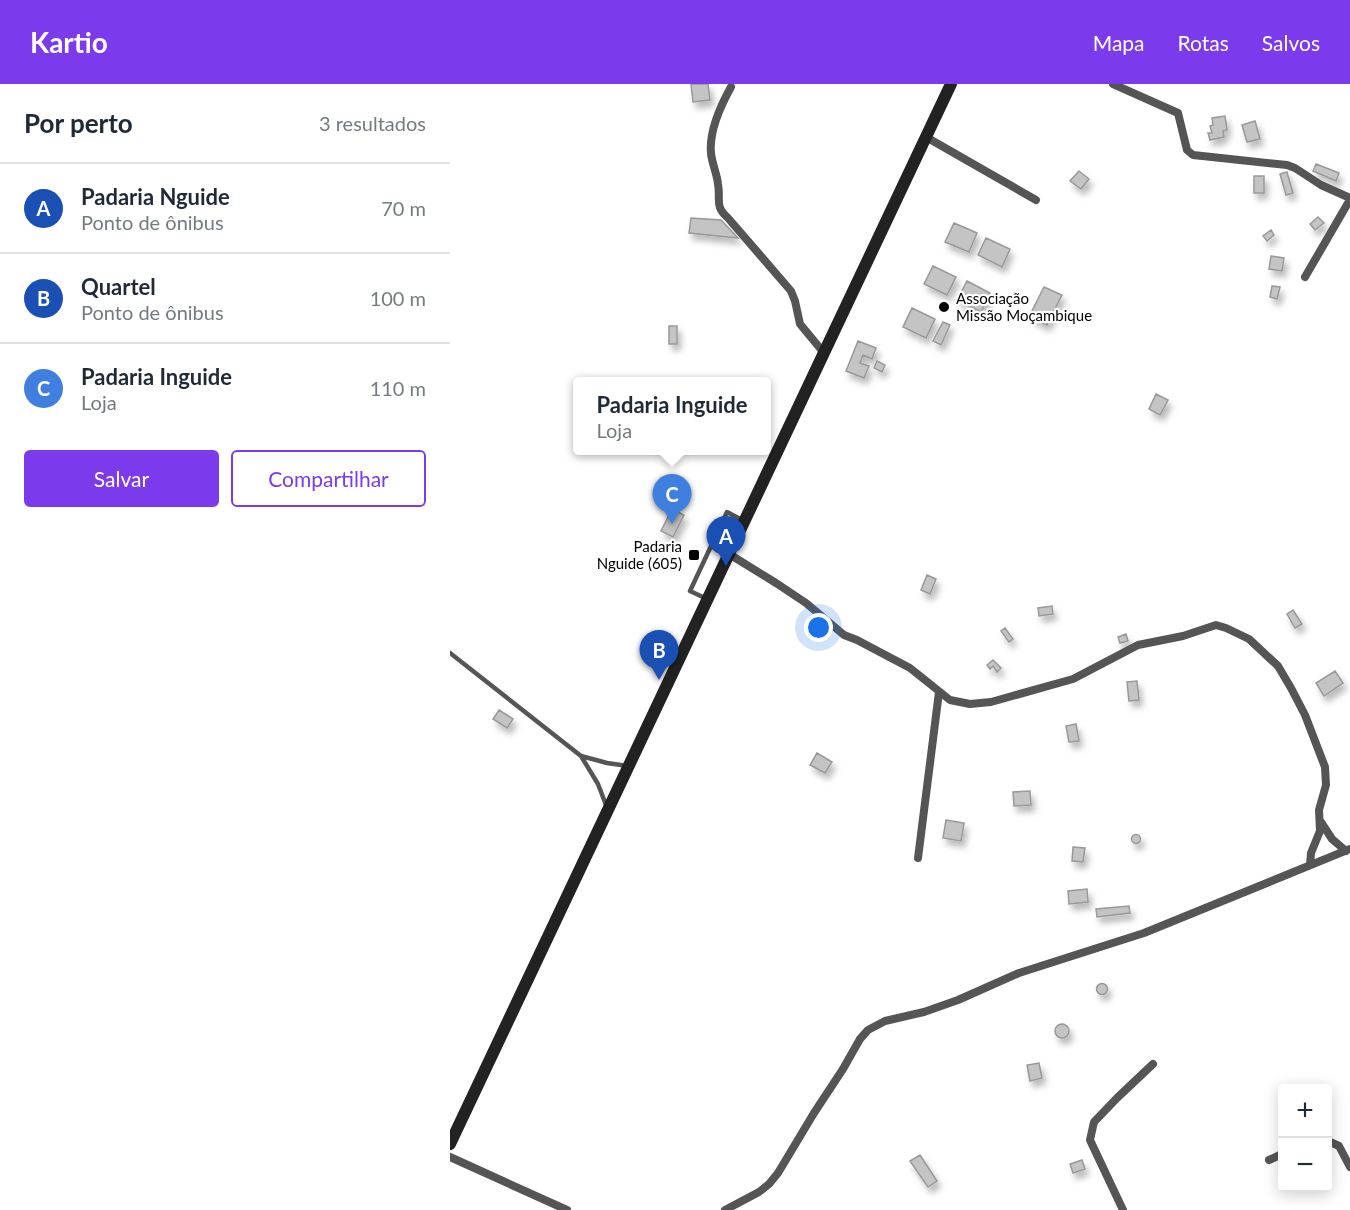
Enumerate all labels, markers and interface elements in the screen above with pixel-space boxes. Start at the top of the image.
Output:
text: Kartio [30,25,108,59]
text: Mapa [1093,30,1145,55]
text: Rotas [1178,30,1229,55]
text: Salvos [1262,30,1320,55]
text: Por perto [24,107,133,139]
text: 3 resultados [319,111,426,135]
text: Padaria Nguide [81,183,230,210]
text: A [37,196,50,220]
text: 70 m [381,196,426,220]
text: Ponto de ônibus [81,210,224,234]
text: Quartel [81,273,156,300]
text: B [37,286,50,310]
text: 100 m [370,286,426,310]
place label: Associação Missão Moçambique [956,289,1092,324]
text: Ponto de ônibus [81,300,224,324]
marker: Associação Missão Moçambique [937,300,951,314]
text: Padaria Inguide [81,363,232,390]
text: C [37,376,50,400]
text: 110 m [370,376,426,400]
popup [573,377,771,455]
text: Loja [81,390,117,414]
text: Padaria Inguide [596,391,748,418]
text: Loja [596,418,632,442]
button: Salvar [24,450,219,507]
button: Compartilhar [231,450,426,507]
pin: C [652,474,692,524]
pin: A [706,516,746,566]
place label: Padaria Nguide (605) [597,537,682,572]
marker: Padaria Nguide (605) [687,548,701,562]
your location [804,613,833,642]
pin: B [640,630,678,680]
map controls [1278,1084,1332,1192]
button: + [1278,1084,1332,1138]
button: − [1278,1138,1332,1192]

